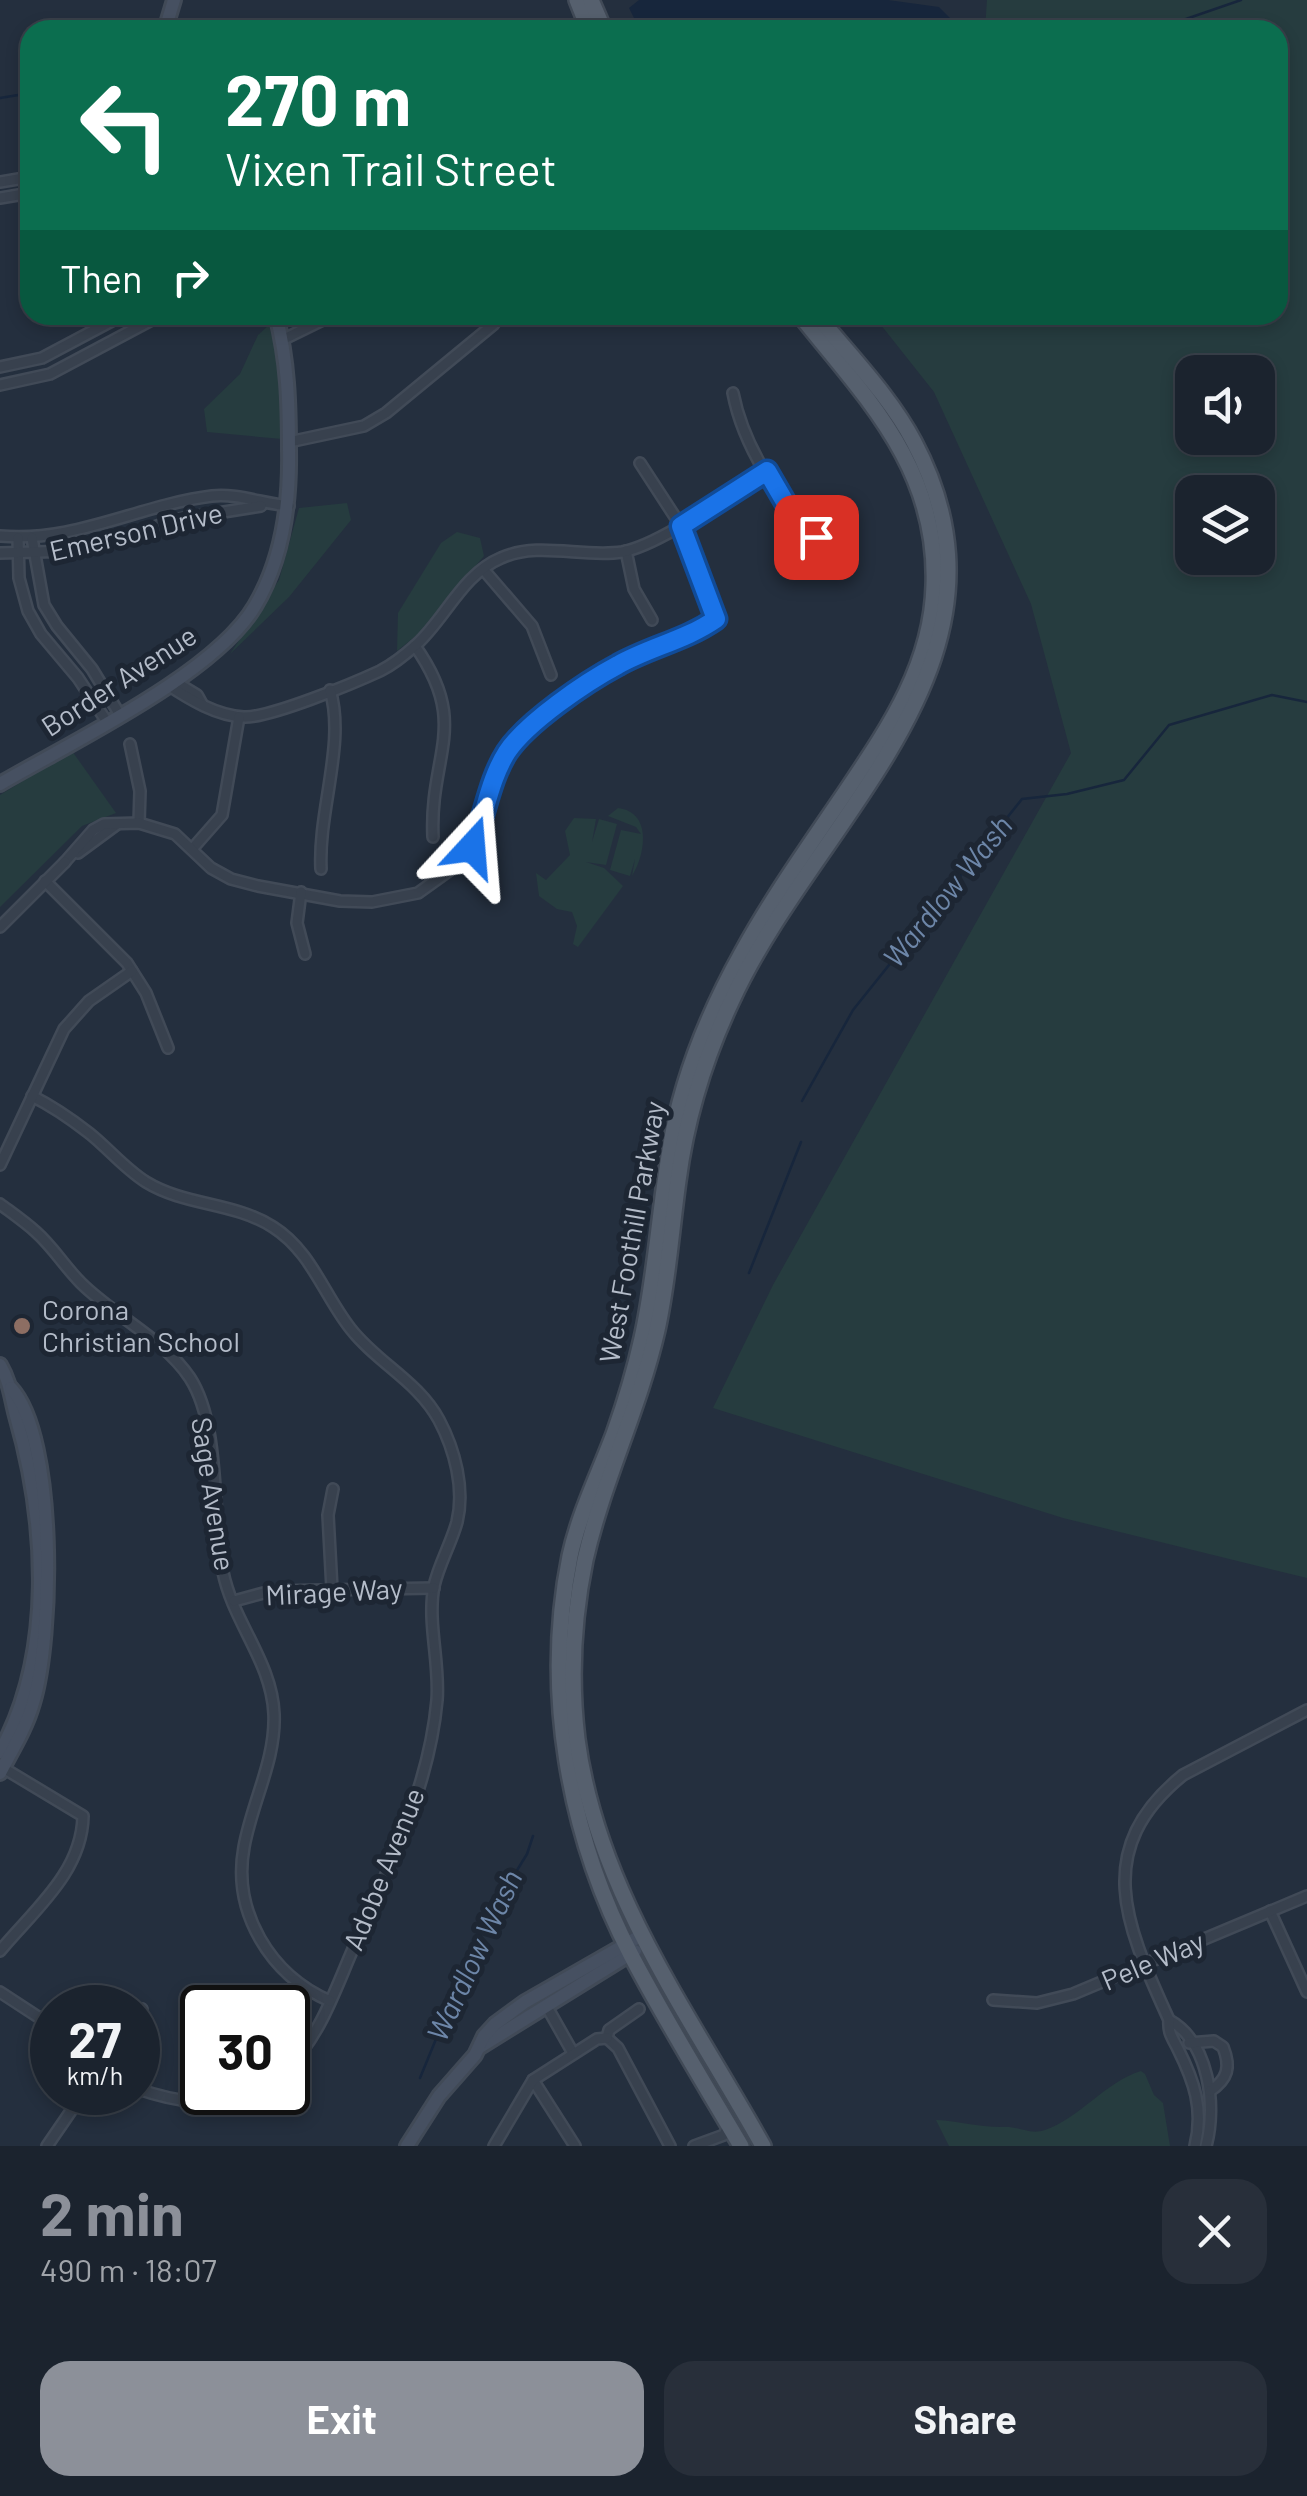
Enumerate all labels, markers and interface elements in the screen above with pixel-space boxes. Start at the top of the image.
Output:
text: 270 m [225,56,411,140]
icon: left [60,60,190,190]
text: Vixen Trail Street [225,141,557,195]
icon: right [163,250,218,305]
text: Then [60,255,143,301]
map controls [1175,355,1275,575]
button: sound [1175,355,1275,455]
button: layers [1175,475,1275,575]
street label: Emerson Drive [46,495,226,567]
pin [774,495,859,580]
icon: arrive [789,510,844,565]
street label: Border Avenue [35,617,202,743]
position arrow [420,795,524,899]
water label: Wardlow Wash [874,807,1019,974]
street label: West Foothill Parkway [591,1098,671,1365]
place label: Corona Christian School [42,1292,240,1358]
marker: Corona Christian School [11,1315,33,1337]
street label: Sage Avenue [185,1415,243,1573]
street label: Mirage Way [264,1570,404,1612]
street label: Adobe Avenue [335,1783,431,1955]
water label: Wardlow Wash [418,1864,529,2047]
street label: Pele Way [1096,1923,1209,1997]
speed limit sign: 30 [180,1985,310,2115]
text: 27 [69,2008,121,2068]
text: km/h [67,2060,123,2090]
text: 2 min [40,2176,184,2248]
button: close [1162,2179,1267,2284]
text: 490 m · 18:07 [40,2250,217,2288]
button: Exit [40,2361,644,2476]
button: Share [664,2361,1267,2476]

